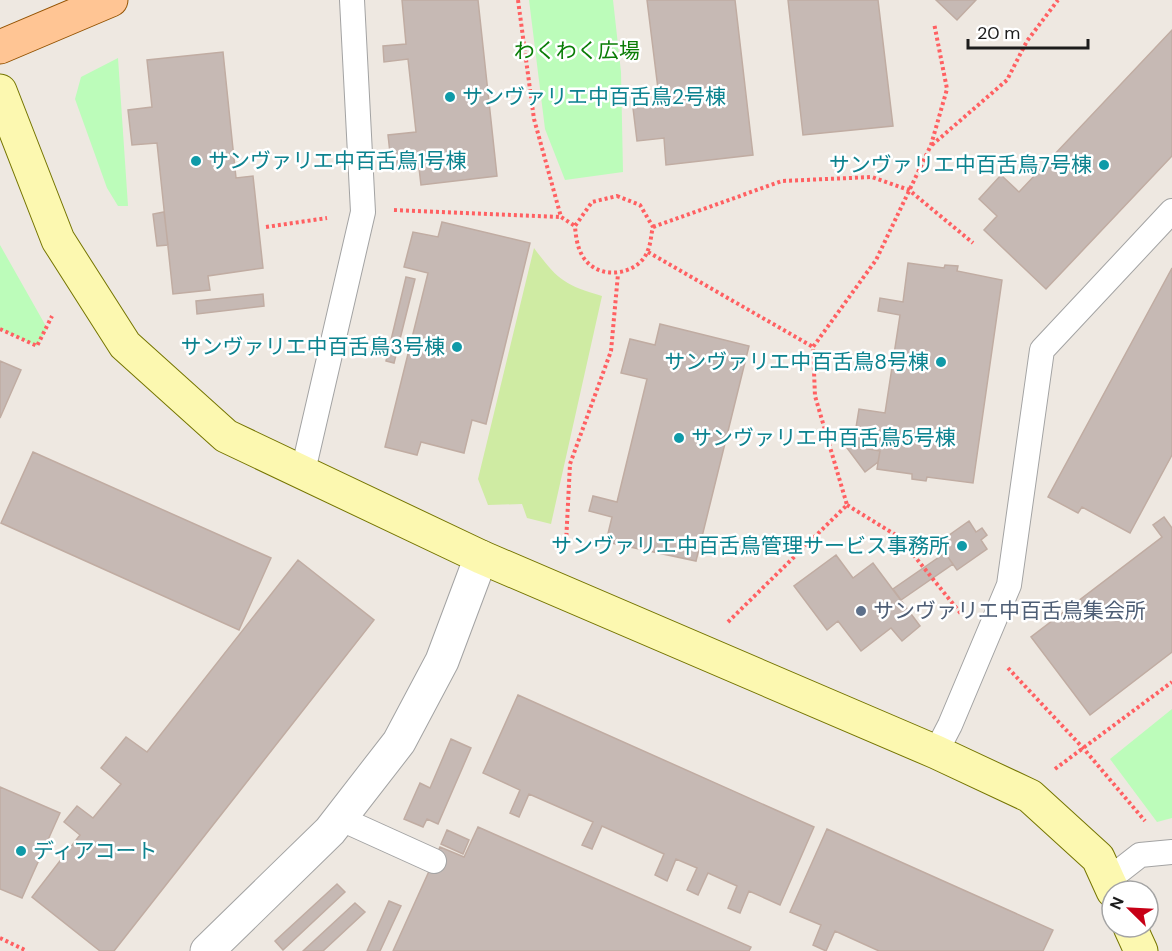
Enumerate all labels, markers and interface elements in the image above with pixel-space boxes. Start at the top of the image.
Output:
scale bar [968,12,1088,50]
text: 20 m [977,21,1020,45]
park label: わくわく広場 [514,37,640,65]
place label: サンヴァリエ中百舌鳥2号棟 [462,83,726,111]
marker: サンヴァリエ中百舌鳥2号棟 [443,90,457,104]
place label: サンヴァリエ中百舌鳥1号棟 [208,147,467,175]
place label: サンヴァリエ中百舌鳥7号棟 [829,151,1092,179]
marker: サンヴァリエ中百舌鳥1号棟 [189,154,203,168]
marker: サンヴァリエ中百舌鳥7号棟 [1097,158,1111,172]
place label: サンヴァリエ中百舌鳥3号棟 [181,333,445,361]
marker: サンヴァリエ中百舌鳥3号棟 [450,340,464,354]
place label: サンヴァリエ中百舌鳥8号棟 [664,348,929,376]
marker: サンヴァリエ中百舌鳥8号棟 [934,355,948,369]
place label: サンヴァリエ中百舌鳥5号棟 [691,424,956,452]
marker: サンヴァリエ中百舌鳥5号棟 [672,431,686,445]
place label: サンヴァリエ中百舌鳥管理サービス事務所 [551,532,950,560]
marker: サンヴァリエ中百舌鳥管理サービス事務所 [955,539,969,553]
place label: サンヴァリエ中百舌鳥集会所 [873,597,1146,625]
marker: サンヴァリエ中百舌鳥集会所 [854,604,868,618]
place label: ディアコート [33,837,158,865]
marker: ディアコート [14,844,28,858]
north arrow [1100,879,1160,939]
text: N [1105,894,1129,913]

